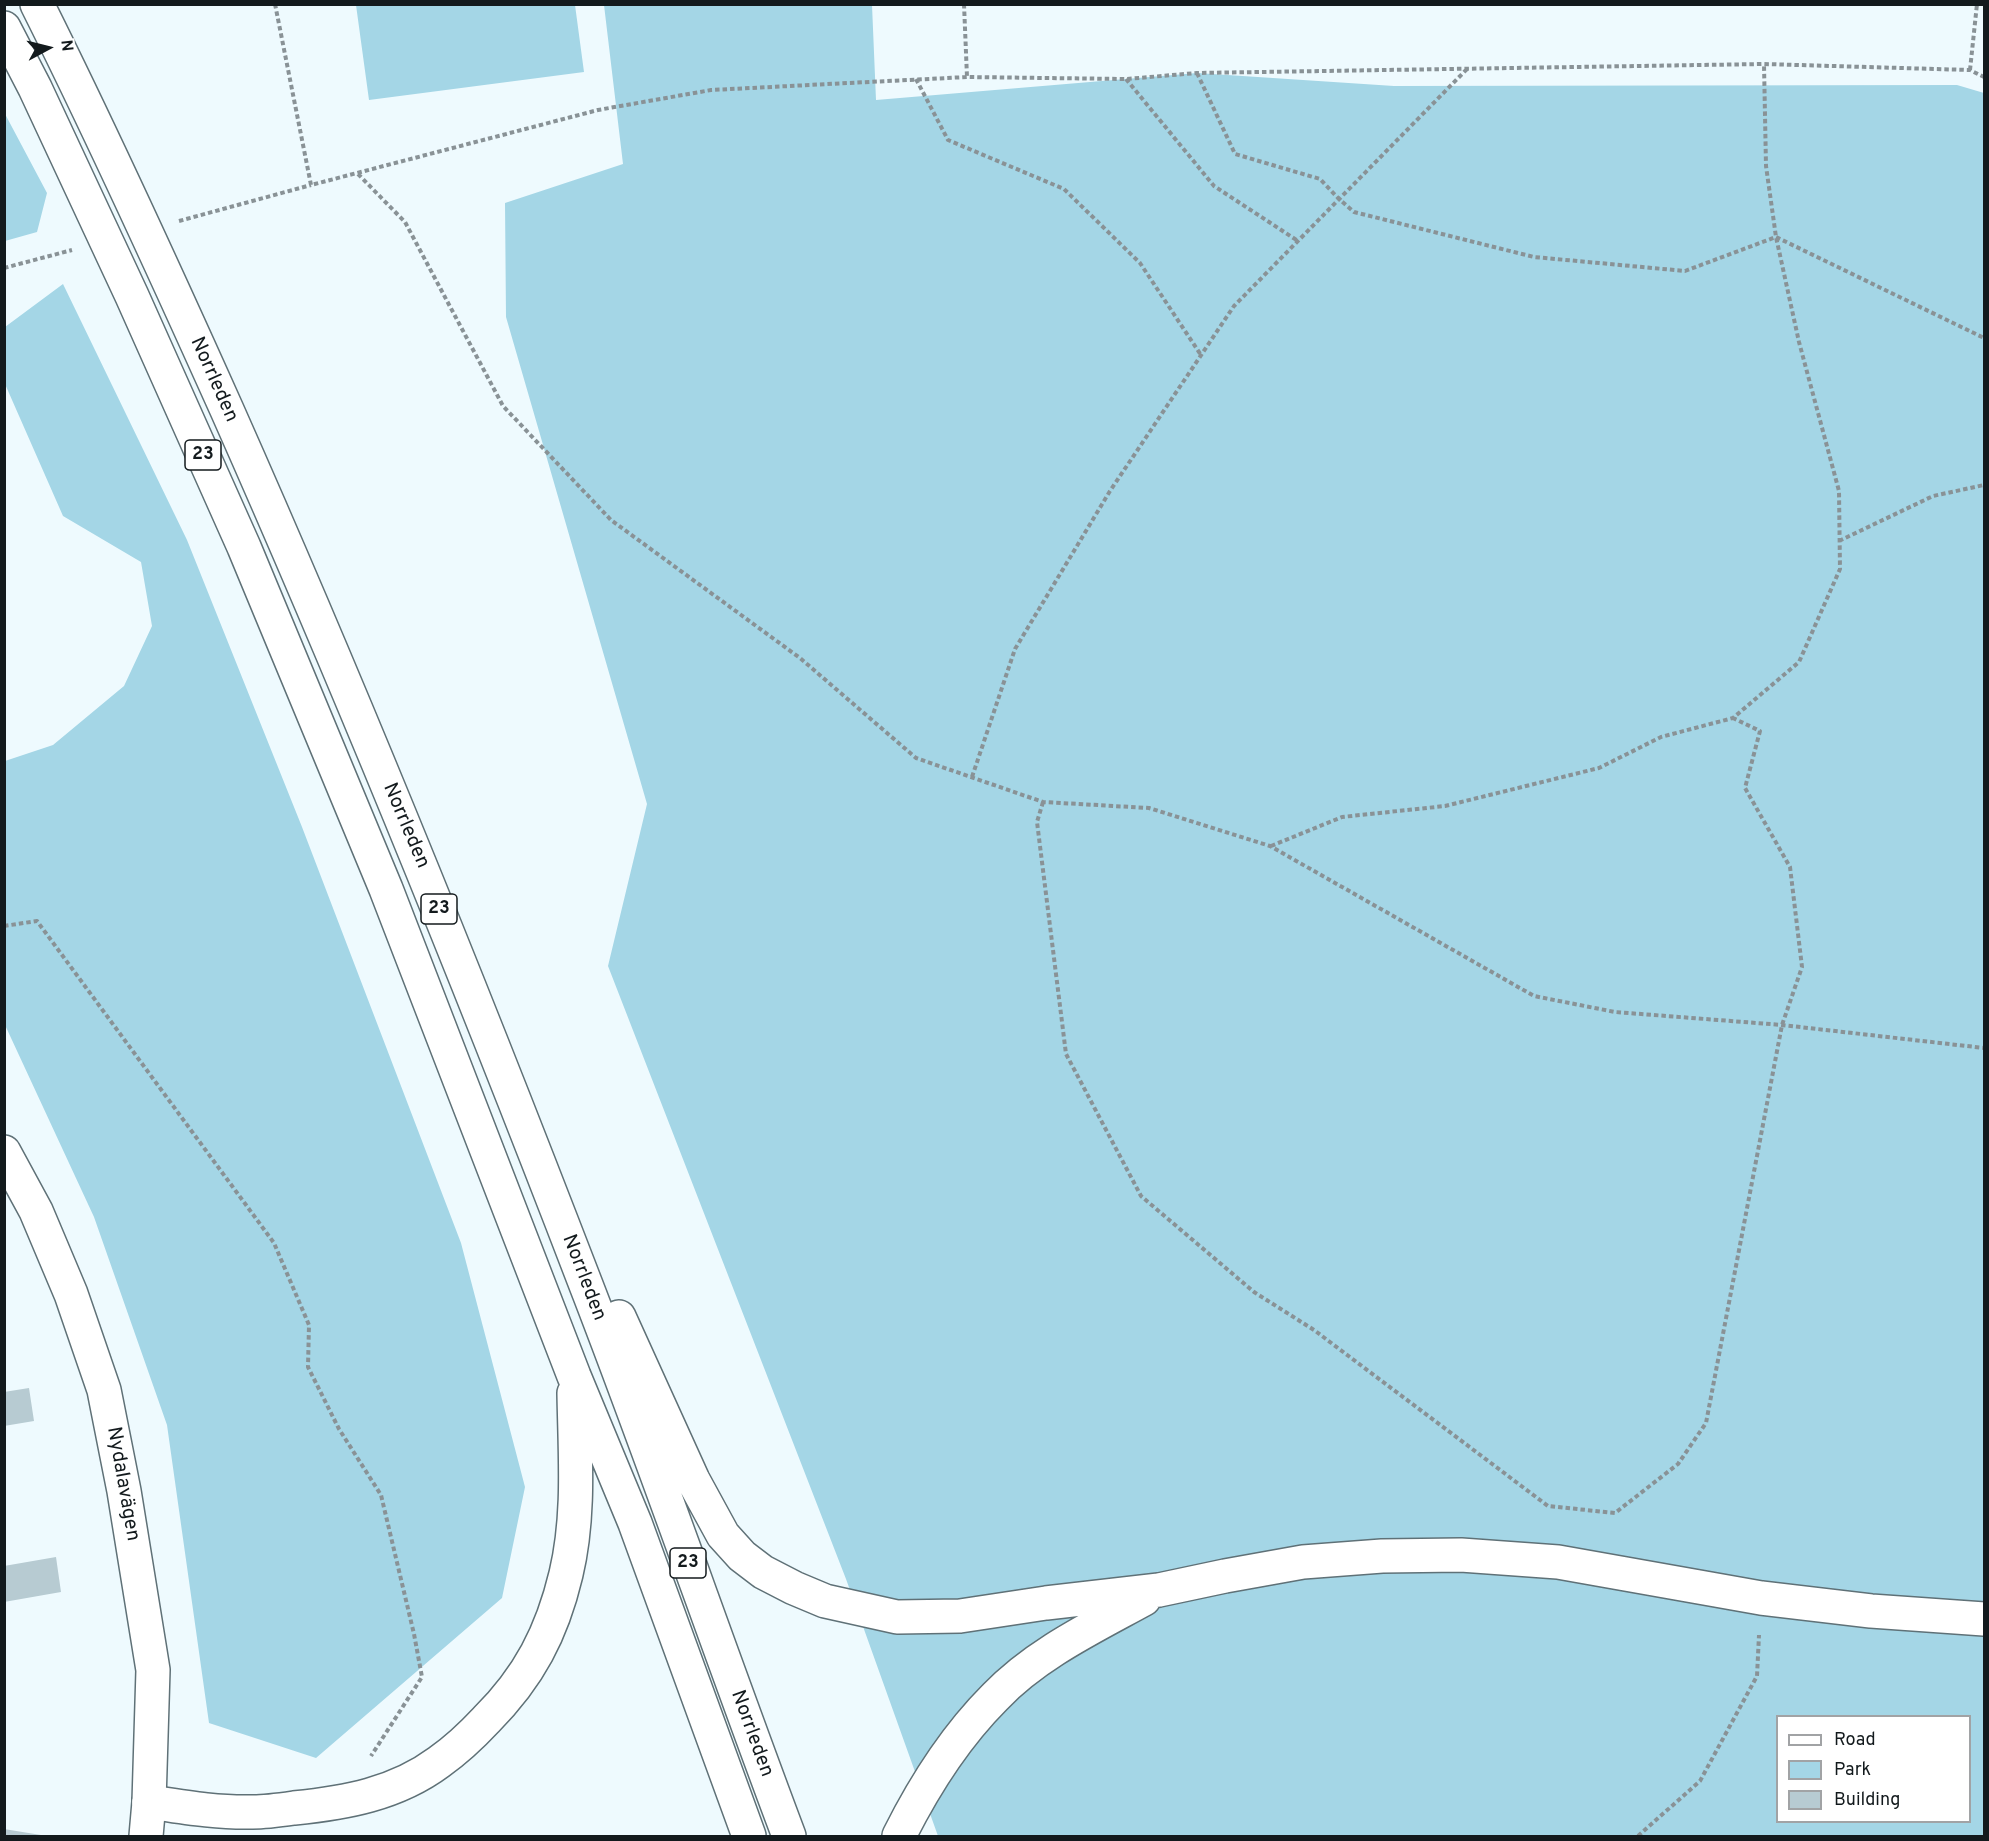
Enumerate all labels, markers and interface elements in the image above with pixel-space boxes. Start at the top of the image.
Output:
north arrow [18,18,78,78]
text: N [55,39,76,53]
street label: Norrleden [184,334,242,426]
road number: 23 [185,440,221,470]
street label: Norrleden [376,780,434,872]
road number: 23 [421,894,457,924]
street label: Norrleden [556,1231,610,1325]
street label: Nydalavägen [100,1425,144,1543]
road number: 23 [670,1548,706,1578]
street label: Norrleden [724,1687,778,1781]
legend [1776,1715,1971,1823]
text: Road [1834,1729,1876,1752]
text: Park [1834,1759,1871,1782]
text: Building [1834,1789,1900,1812]

